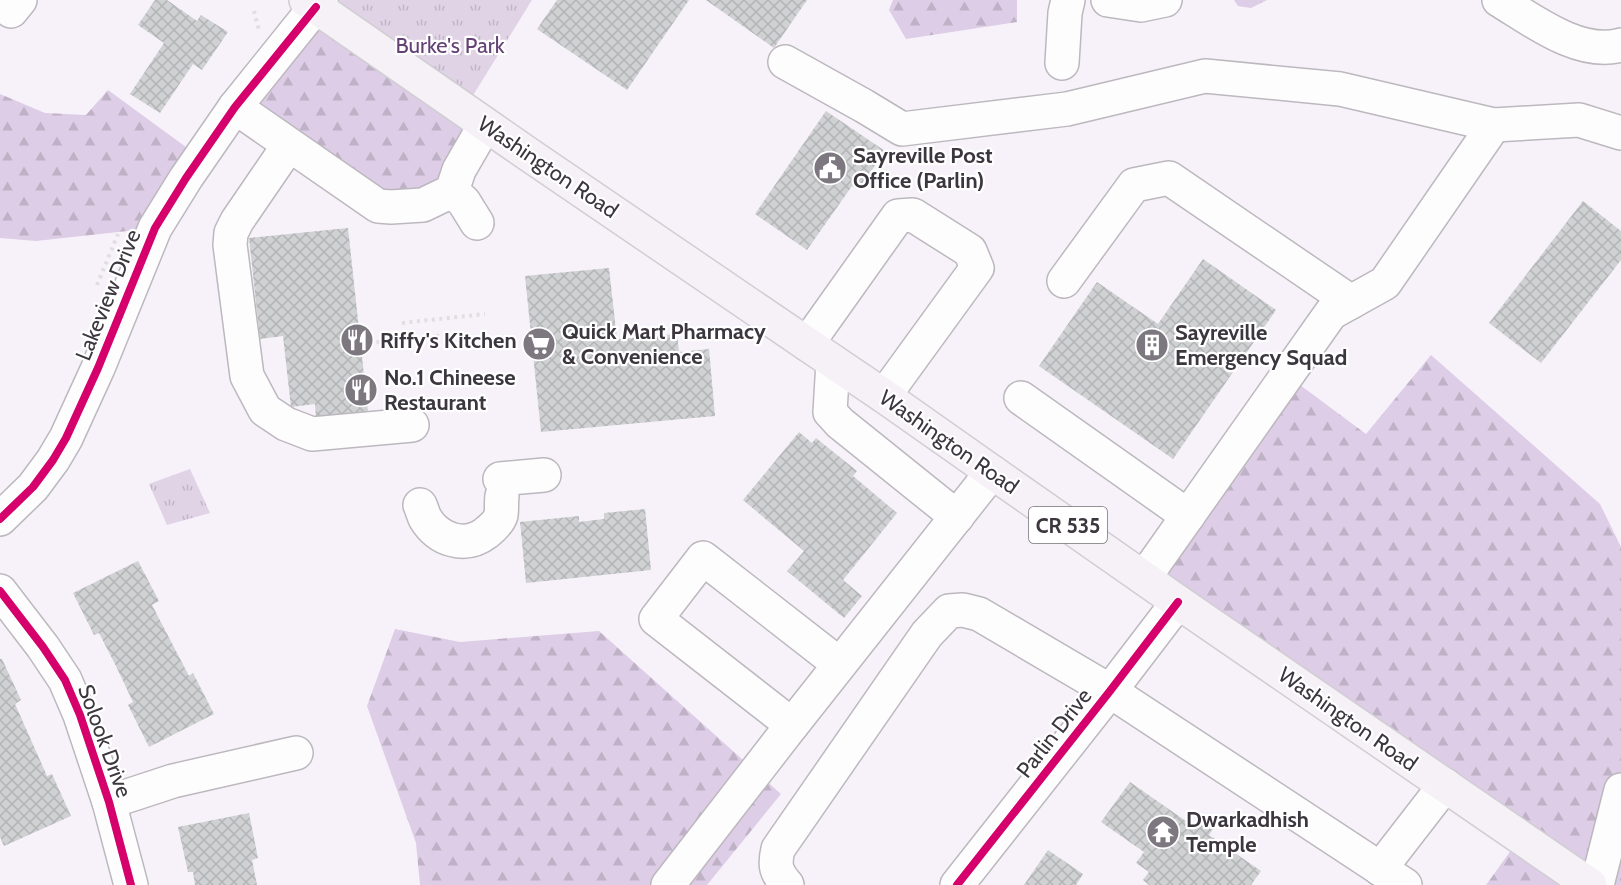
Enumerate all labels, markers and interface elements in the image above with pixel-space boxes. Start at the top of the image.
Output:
park label: Burke's Park [395,32,505,59]
street label: Washington Road [473,110,623,224]
place label: Sayreville Post Office (Parlin) [853,142,993,194]
public building icon: Sayreville Post Office (Parlin) [812,150,848,186]
street label: Lakeview Drive [69,225,147,365]
place label: Quick Mart Pharmacy & Convenience [562,318,766,370]
place label: Sayreville Emergency Squad [1175,319,1347,371]
restaurant icon: Riffy's Kitchen [339,322,375,358]
supermarket icon: Quick Mart Pharmacy & Convenience [521,326,557,362]
place label: Riffy's Kitchen [380,327,517,354]
building icon: Sayreville Emergency Squad [1134,327,1170,363]
place label: No.1 Chineese Restaurant [384,364,516,416]
restaurant icon: No.1 Chineese Restaurant [343,372,379,408]
street label: Washington Road [874,384,1024,500]
road number: CR 535 [1029,507,1107,543]
street label: Washington Road [1273,661,1423,777]
street label: Solook Drive [72,681,138,801]
street label: Parlin Drive [1011,683,1097,783]
place label: Dwarkadhish Temple [1186,806,1309,858]
temple icon: Dwarkadhish Temple [1145,814,1181,850]

